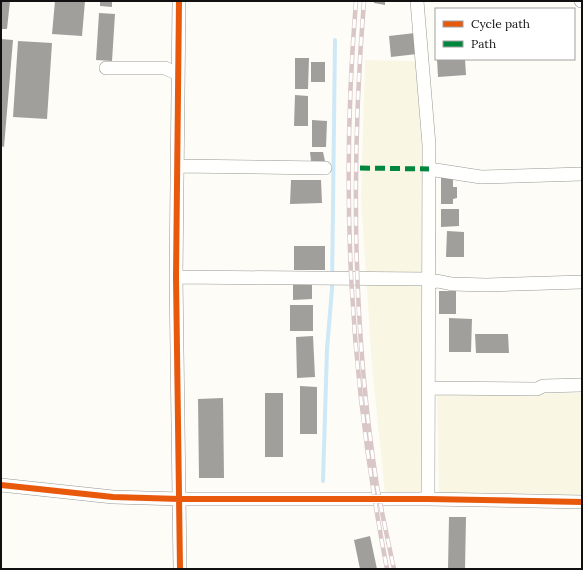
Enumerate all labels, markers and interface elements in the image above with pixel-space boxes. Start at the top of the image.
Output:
legend [435,8,575,60]
text: Cycle path [471,16,530,31]
text: Path [471,36,496,51]

